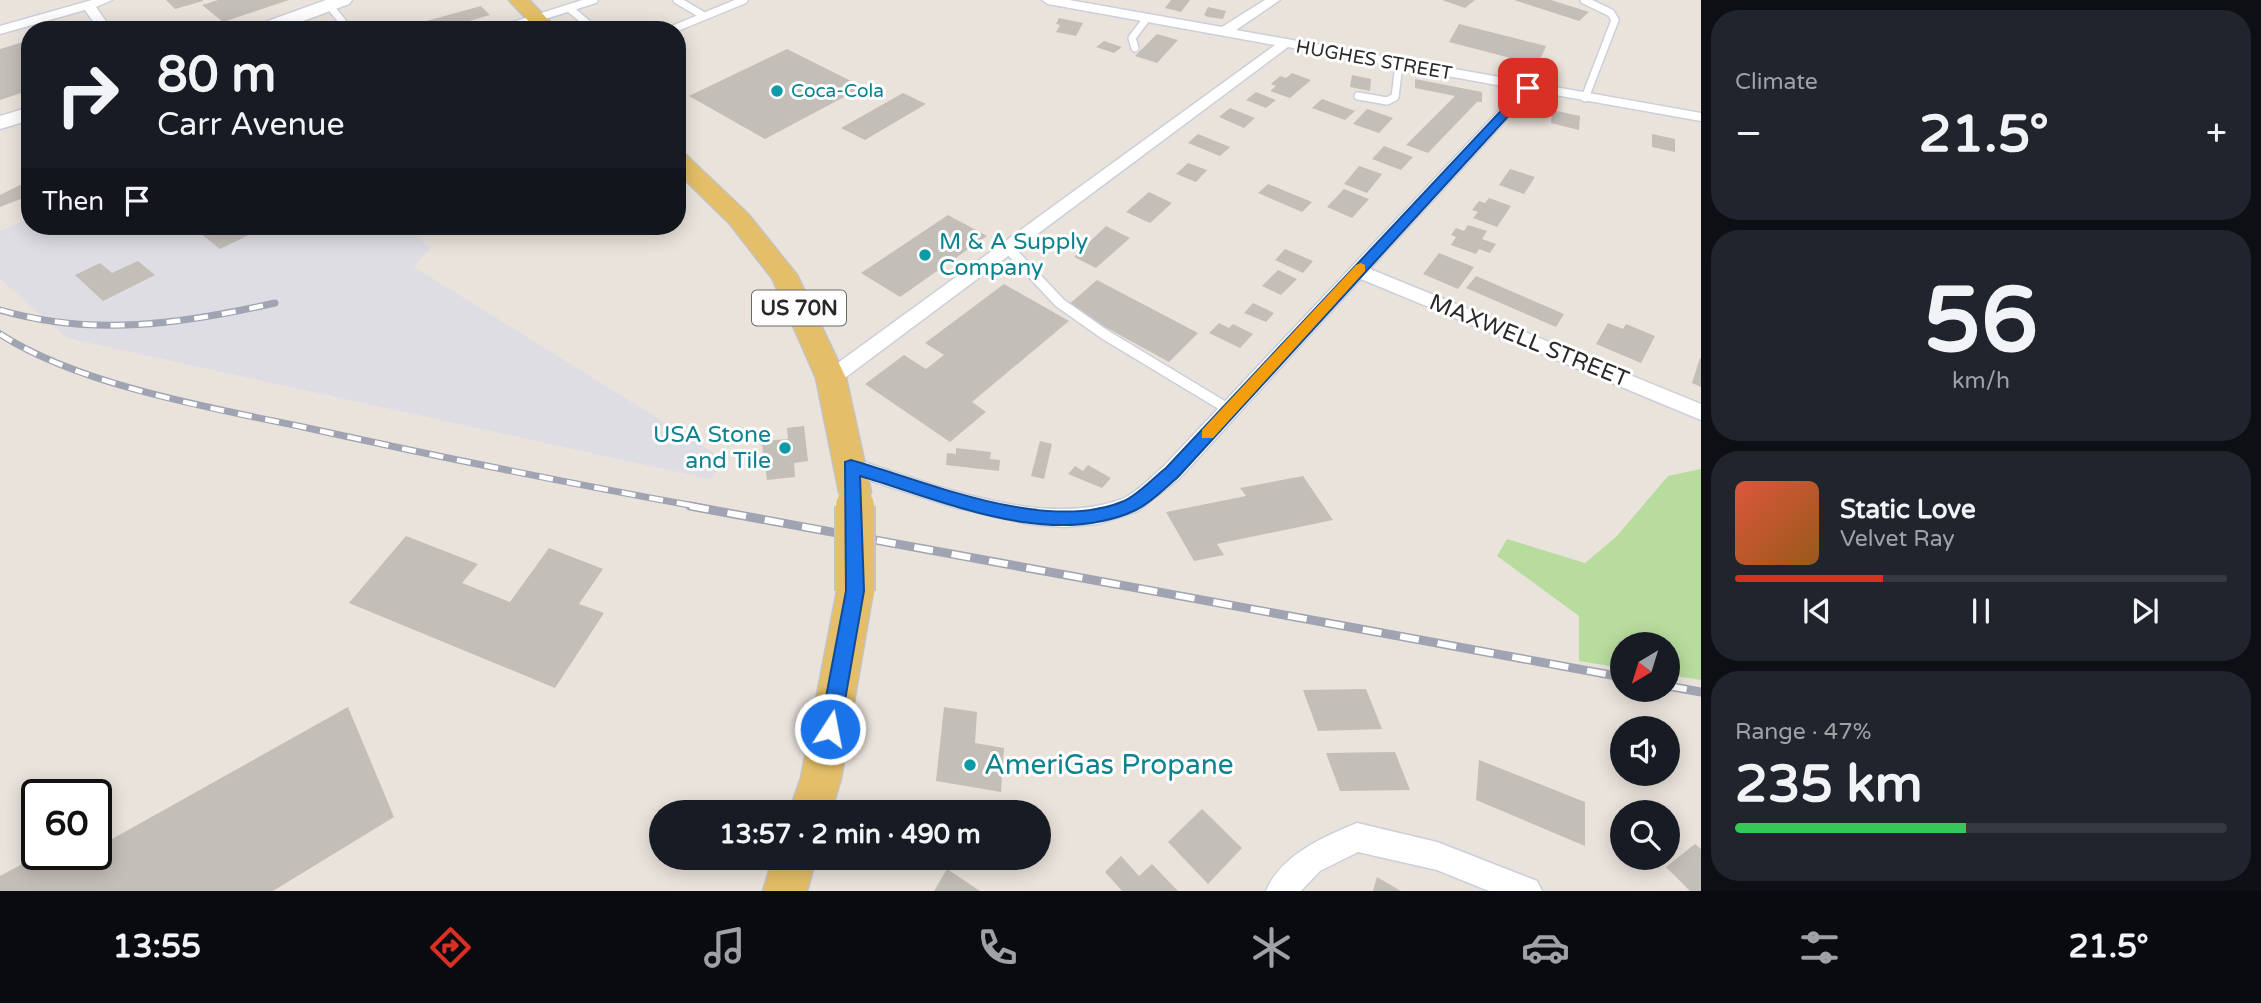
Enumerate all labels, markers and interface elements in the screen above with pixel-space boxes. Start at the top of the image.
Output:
street label: HUGHES STREET [1294,35,1454,85]
text: 80 m [157,46,276,105]
icon: right [42,49,133,140]
pin [1498,58,1558,118]
text: Climate [1735,68,1818,96]
icon: arrive [1509,69,1547,107]
place label: Coca-Cola [791,80,884,102]
marker: Coca-Cola [769,83,785,99]
text: 21.5° [1919,103,2049,166]
text: Carr Avenue [157,106,345,144]
text: − [1735,111,1762,157]
text: + [2206,111,2227,157]
icon: arrive [118,182,156,220]
text: Then [42,186,104,217]
place label: M & A Supply Company [939,228,1088,282]
marker: M & A Supply Company [917,247,933,263]
text: 56 [1924,266,2038,376]
street label: MAXWELL STREET [1425,288,1633,394]
road number: US 70N [752,290,846,326]
text: km/h [1952,367,2010,395]
place label: USA Stone and Tile [653,421,771,475]
marker: USA Stone and Tile [777,440,793,456]
text: Static Love [1840,494,1976,525]
text: Velvet Ray [1840,525,1955,553]
icon: previous [1798,592,1836,630]
icon: pause [1962,592,2000,630]
icon: next [2126,592,2164,630]
north arrow [1610,632,1680,702]
map controls [1610,632,1680,870]
position arrow [793,692,867,766]
button: sound [1610,716,1680,786]
text: Range · 47% [1735,718,1871,746]
place label: AmeriGas Propane [984,748,1234,782]
text: 235 km [1735,753,1923,816]
marker: AmeriGas Propane [962,757,978,773]
speed limit sign: 60 [21,779,112,870]
button: search [1610,800,1680,870]
text: 13:57 · 2 min · 490 m [719,819,981,850]
icon: directions [426,923,475,972]
icon: music [700,923,749,972]
icon: phone [973,923,1022,972]
icon: climate [1247,923,1296,972]
icon: car [1521,923,1570,972]
icon: filters [1795,923,1844,972]
text: 13:55 [112,928,201,966]
text: 21.5° [2068,928,2149,966]

